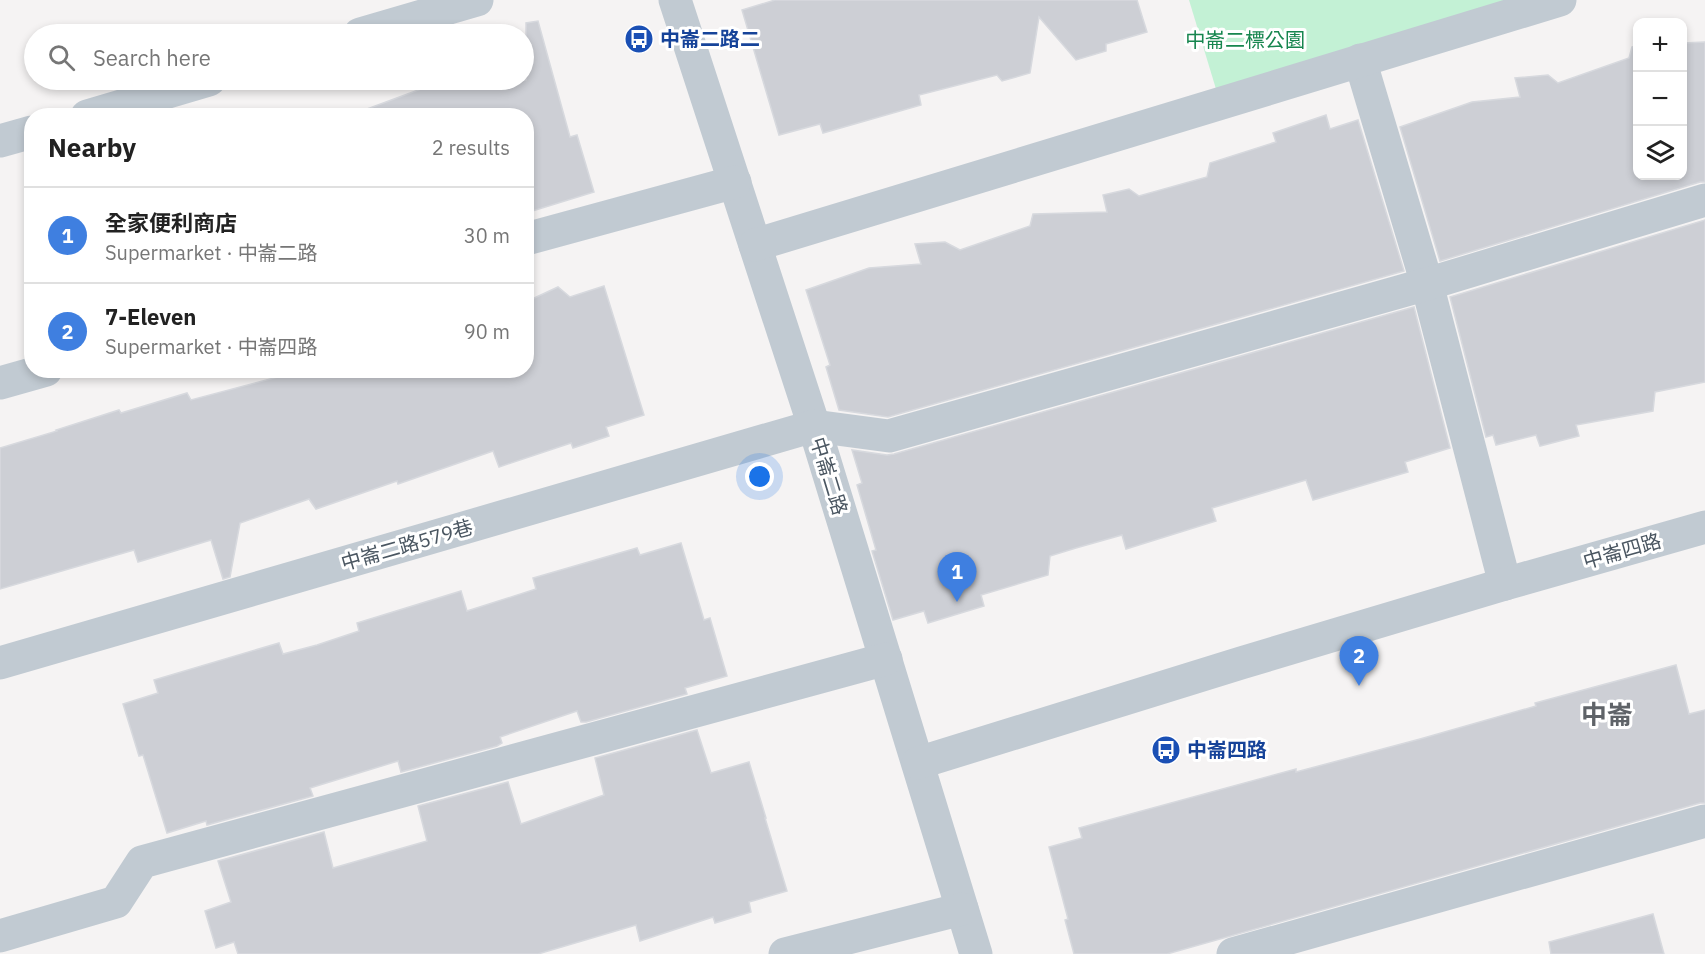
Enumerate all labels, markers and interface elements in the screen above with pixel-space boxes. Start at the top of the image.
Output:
map controls [1633,18,1687,180]
button: + [1633,18,1687,72]
bus stop icon: 中崙二路二 [623,23,655,55]
search box [24,24,534,90]
place label: 中崙二路二 [660,25,760,52]
park label: 中崙二標公園 [1185,26,1305,53]
icon: search [45,41,78,74]
text: Search here [93,43,211,72]
button: − [1633,72,1687,126]
button: layers [1633,126,1687,180]
text: Nearby [48,130,136,164]
text: 2 results [432,134,510,161]
text: 全家便利商店 [105,208,237,237]
text: 1 [62,222,74,249]
text: 30 m [464,222,510,249]
text: Supermarket · 中崙二路 [105,239,318,266]
text: 7-Eleven [105,302,196,331]
text: 2 [62,318,74,345]
text: 90 m [464,318,510,345]
text: Supermarket · 中崙四路 [105,333,318,360]
street label: 中崙二路 [805,434,854,518]
your location [745,462,774,491]
street label: 中崙二路579巷 [338,513,476,576]
street label: 中崙四路 [1580,527,1664,575]
pin: 1 [938,552,976,602]
pin: 2 [1340,636,1378,686]
district label: 中崙 [1581,697,1633,731]
bus stop icon: 中崙四路 [1150,734,1182,766]
place label: 中崙四路 [1187,736,1267,763]

